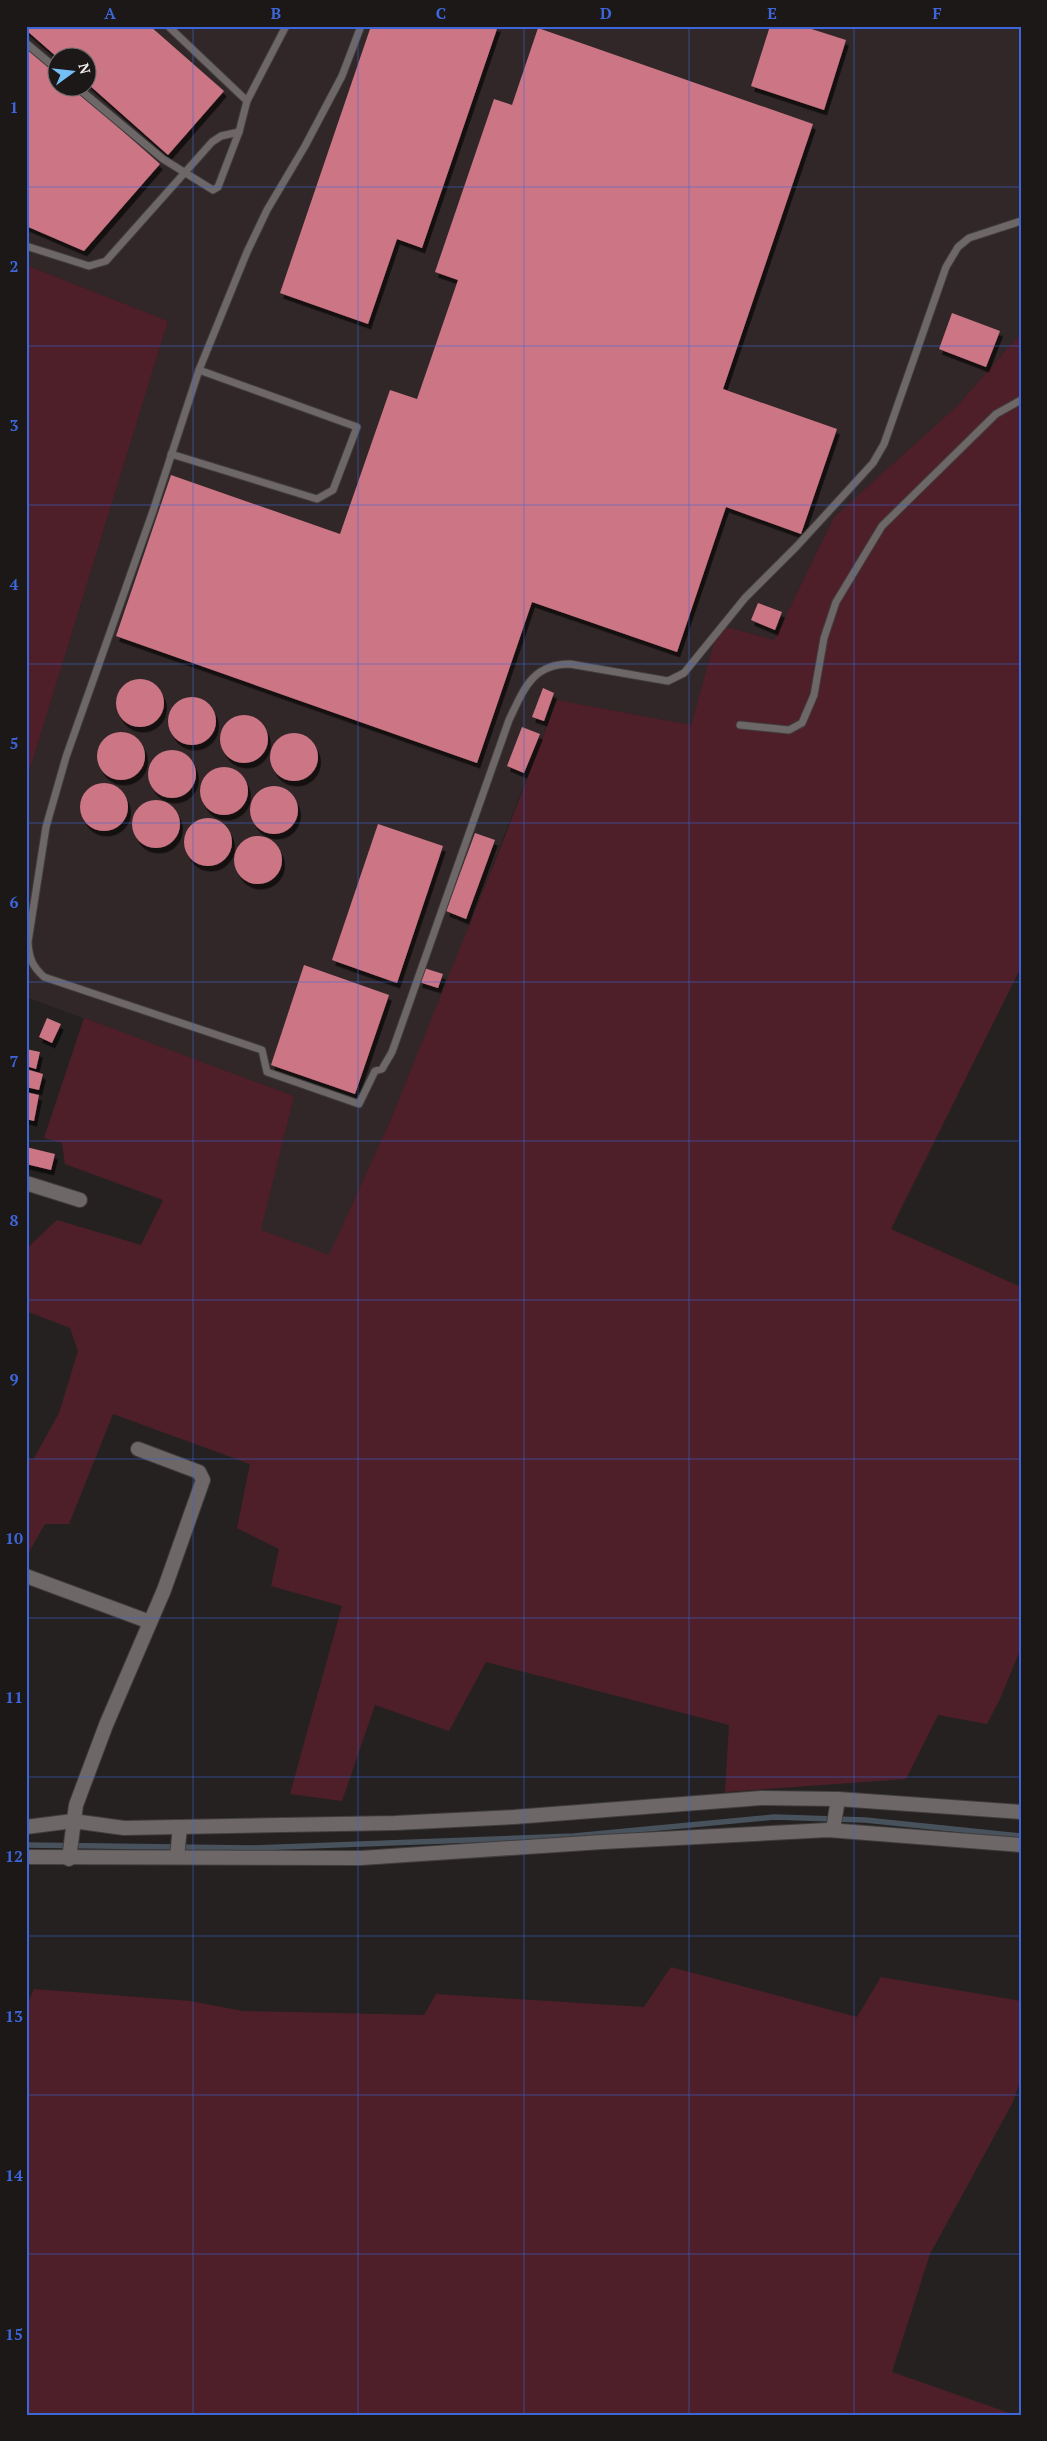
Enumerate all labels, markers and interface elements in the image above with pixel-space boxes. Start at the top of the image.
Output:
text: A [104,2,116,24]
text: B [271,2,281,24]
text: C [436,2,446,24]
text: D [600,2,612,24]
text: E [767,2,777,24]
text: F [932,2,942,24]
north arrow [48,48,98,98]
text: N [74,61,96,76]
text: 1 [9,96,19,118]
text: 2 [9,255,19,277]
text: 3 [9,414,19,436]
text: 4 [9,573,19,595]
text: 5 [9,732,19,754]
text: 6 [9,891,19,913]
text: 7 [9,1050,19,1072]
text: 8 [9,1209,19,1231]
text: 9 [9,1368,19,1390]
text: 10 [5,1527,23,1549]
text: 11 [5,1686,23,1708]
text: 12 [5,1845,23,1867]
text: 13 [5,2005,23,2027]
text: 14 [5,2164,23,2186]
text: 15 [5,2323,23,2345]

